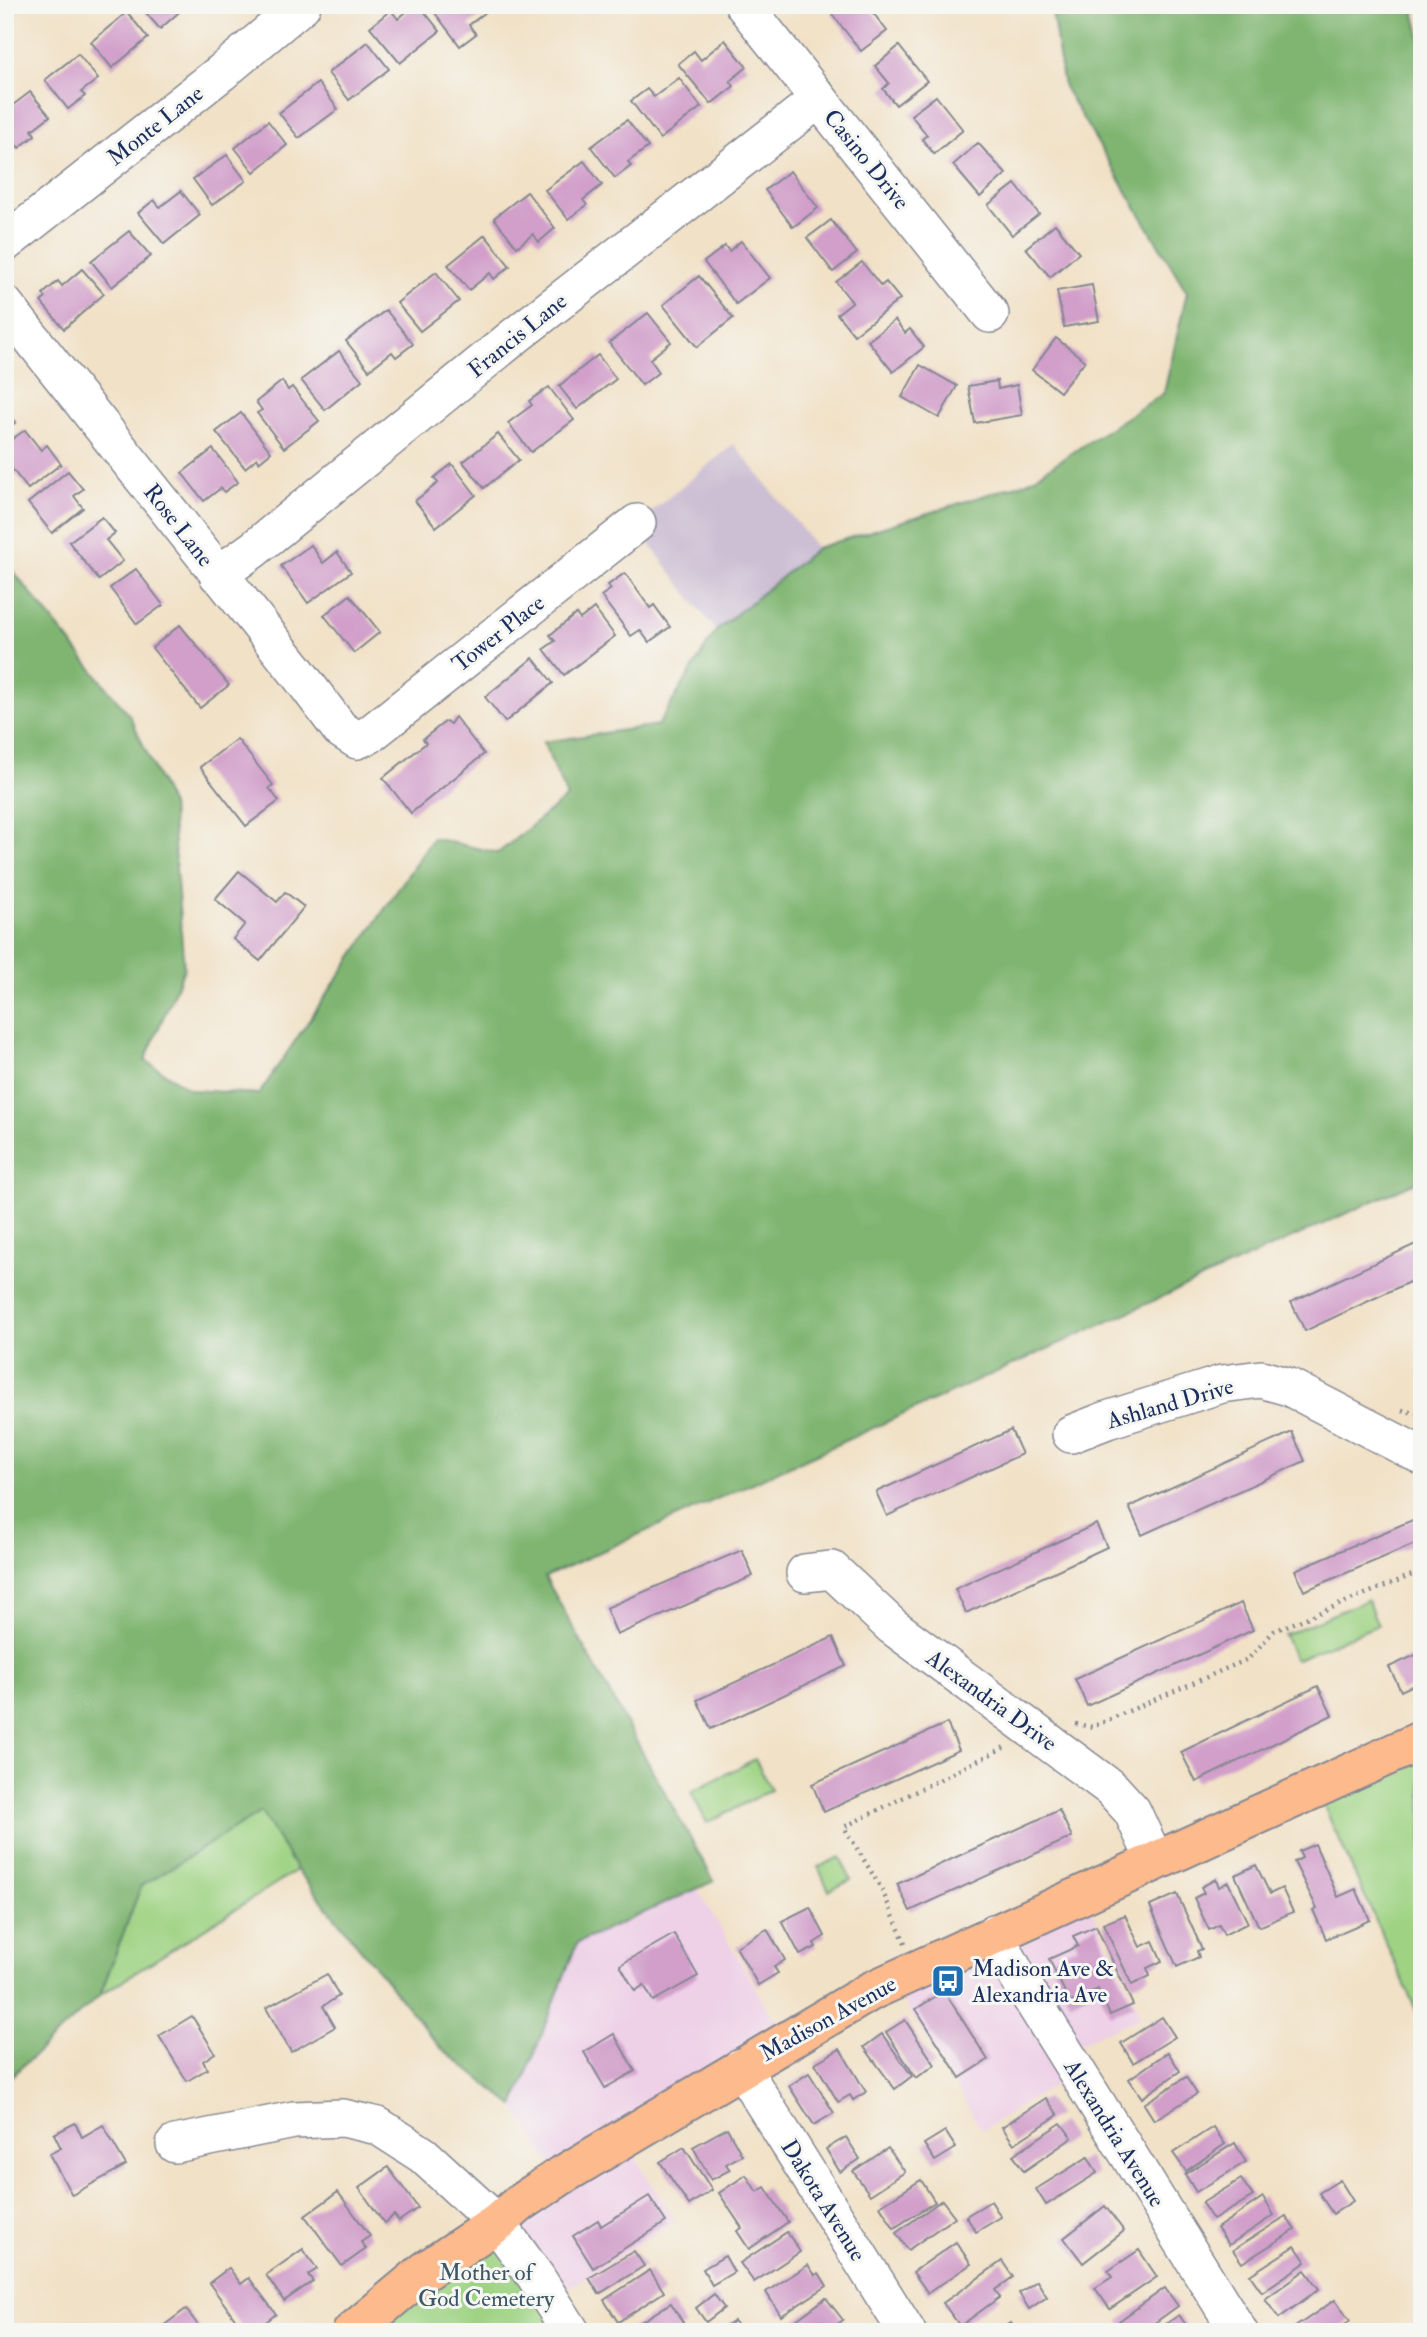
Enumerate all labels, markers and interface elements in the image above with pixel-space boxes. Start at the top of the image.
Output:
street label: Monte Lane [101,79,209,172]
street label: Casino Drive [817,103,916,216]
street label: Francis Lane [462,286,573,384]
street label: Rose Lane [137,478,220,573]
street label: Tower Place [446,588,551,679]
street label: Ashland Drive [1102,1371,1237,1436]
street label: Alexandria Drive [920,1643,1063,1758]
place label: Madison Ave & Alexandria Ave [971,1954,1114,2009]
bus stop icon: Madison Ave & Alexandria Ave [929,1962,967,2000]
street label: Madison Avenue [755,1969,902,2068]
street label: Alexandria Avenue [1057,2053,1172,2213]
street label: Dakota Avenue [775,2134,873,2267]
park label: Mother of God Cemetery [418,2258,555,2313]

